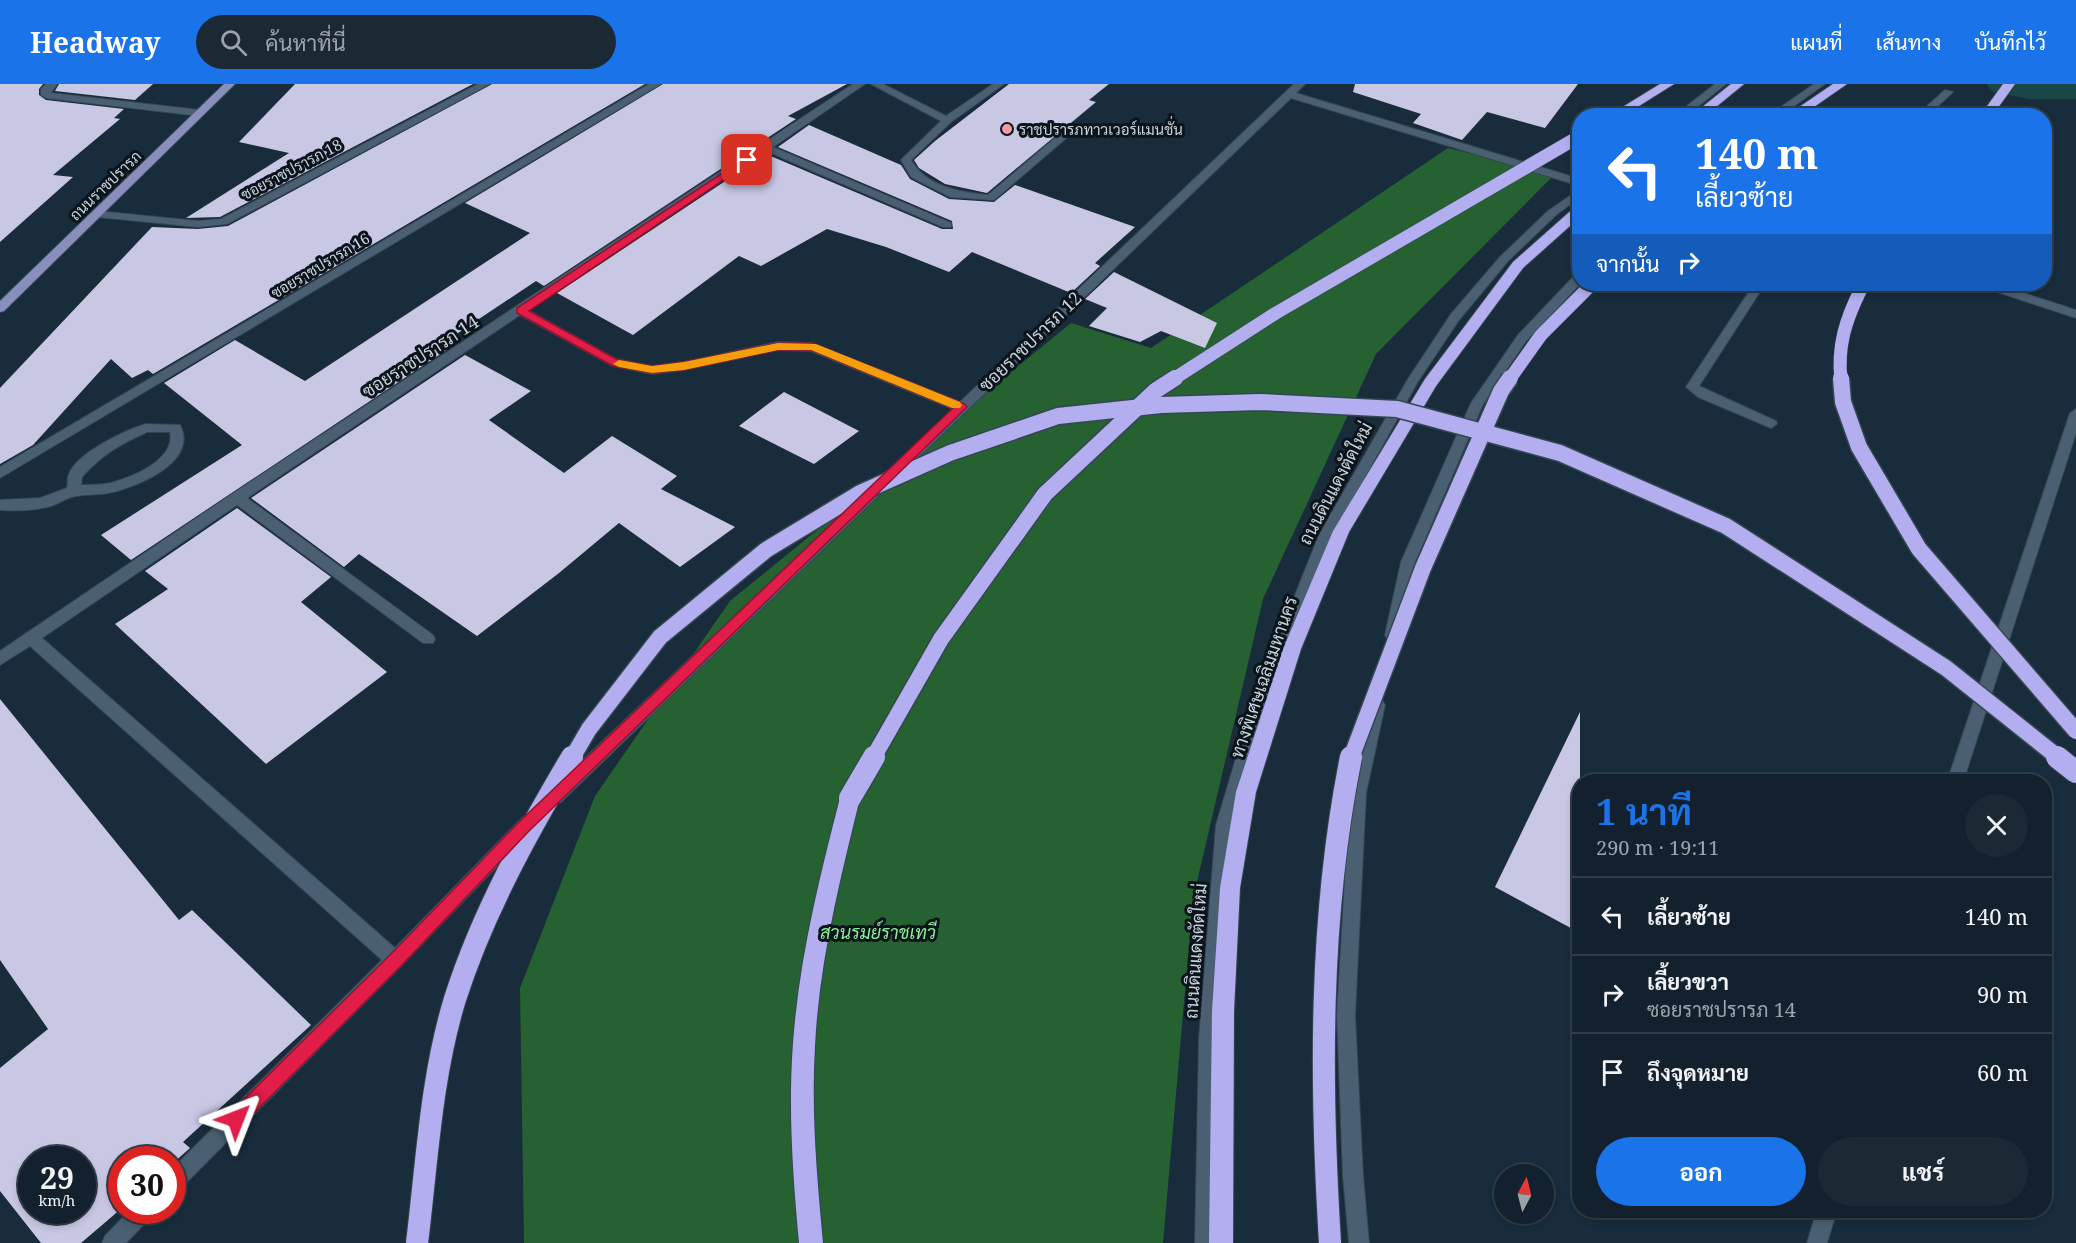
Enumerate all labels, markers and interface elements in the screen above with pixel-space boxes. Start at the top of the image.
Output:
search box [196,15,616,69]
text: Headway [30,23,160,61]
icon: search [217,26,250,59]
text: ค้นหาที่นี่ [265,27,346,57]
text: แผนที่ [1790,28,1843,56]
text: เส้นทาง [1876,28,1941,56]
text: บันทึกไว้ [1974,28,2046,56]
place label: ราชปรารภทาวเวอร์แมนชั่น [1019,115,1183,139]
marker: ราชปรารภทาวเวอร์แมนชั่น [1000,122,1014,136]
text: 140 m [1695,124,1819,181]
icon: left [1596,132,1674,210]
street label: ซอยราชปรารภ 18 [237,134,345,204]
pin [721,134,772,185]
icon: arrive [730,143,763,176]
street label: ถนนราชปรารภ [65,146,145,224]
text: เลี้ยวซ้าย [1695,178,1793,215]
street label: ซอยราชปรารภ 16 [267,228,373,302]
icon: right [1672,246,1705,279]
text: จากนั้น [1596,248,1660,278]
street label: ซอยราชปรารภ 12 [973,286,1087,396]
street label: ซอยราชปรารภ 14 [357,309,483,403]
street label: ถนนดินแดงตัดใหม่ [1293,417,1377,549]
street label: ทางพิเศษเฉลิมมหานคร [1224,593,1302,761]
text: 1 นาที [1596,787,1692,836]
button: close [1965,794,2028,857]
text: 290 m · 19:11 [1596,834,1719,861]
street label: ถนนดินแดงตัดใหม่ [1178,883,1212,1019]
icon: left [1596,900,1629,933]
text: เลี้ยวซ้าย [1647,901,1731,931]
text: 140 m [1965,901,2028,931]
park label: สวนรมย์ราชเทวี [820,920,937,944]
text: เลี้ยวขวา [1647,966,1729,996]
icon: right [1596,978,1629,1011]
text: 90 m [1977,979,2028,1009]
text: ซอยราชปรารภ 14 [1647,996,1796,1023]
icon: arrive [1596,1056,1629,1089]
text: ถึงจุดหมาย [1647,1057,1749,1087]
text: 60 m [1977,1057,2028,1087]
position arrow [204,1087,268,1151]
button: ออก [1596,1137,1806,1206]
button: แชร์ [1818,1137,2028,1206]
speed limit sign: 30 [108,1146,186,1224]
text: 29 [40,1157,74,1198]
north arrow [1494,1164,1554,1224]
map controls [1494,1164,1554,1224]
text: km/h [39,1190,75,1210]

